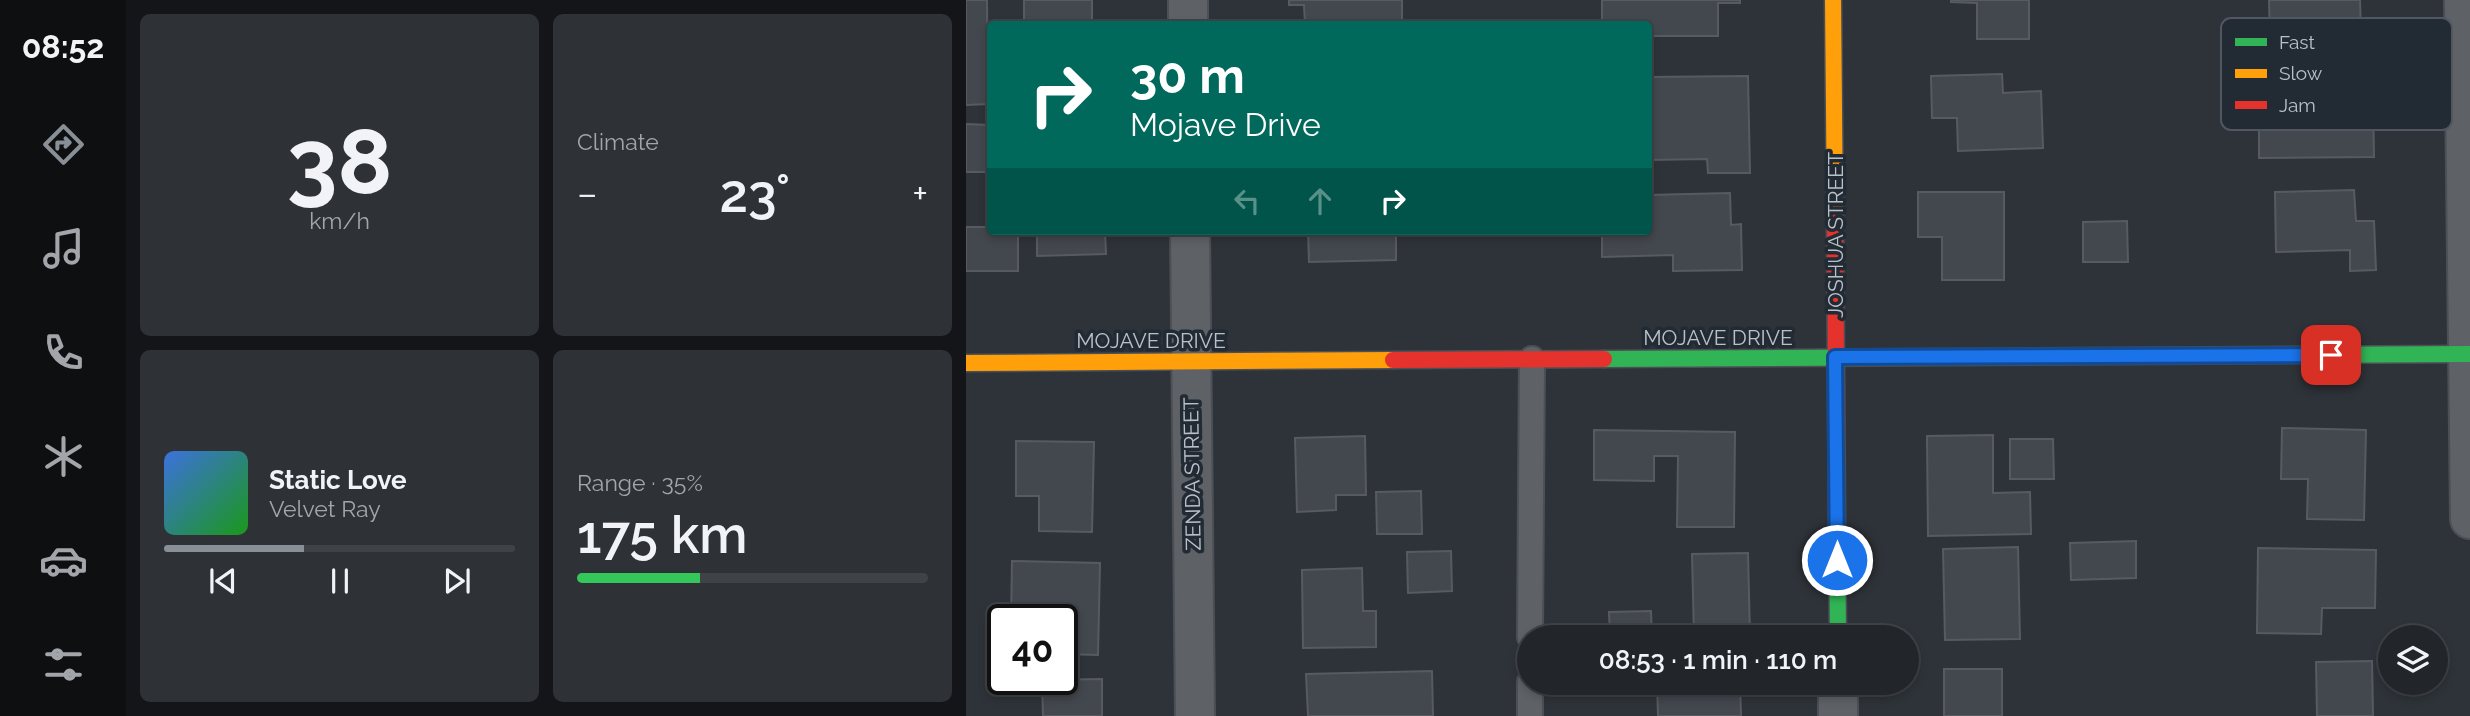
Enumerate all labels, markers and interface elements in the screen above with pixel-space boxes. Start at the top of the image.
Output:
legend [2221,18,2452,130]
text: 08:52 [22,28,104,65]
text: Fast [2279,31,2315,53]
text: 30 m [1130,47,1245,104]
icon: right [1015,49,1106,140]
text: Slow [2279,62,2323,84]
text: Jam [2279,94,2316,116]
text: Mojave Drive [1130,106,1321,143]
text: 38 [287,108,392,215]
icon: directions [39,120,88,169]
text: Climate [577,128,659,155]
street label: JOSHUA STREET [1823,152,1848,318]
text: 23° [720,163,790,224]
text: − [577,171,597,216]
text: + [912,171,928,216]
icon: left [1228,182,1266,220]
icon: ahead [1301,182,1339,220]
icon: right [1374,182,1412,220]
text: km/h [309,207,370,234]
icon: music [39,224,88,273]
street label: MOJAVE DRIVE [1643,325,1793,350]
pin [2301,325,2361,385]
icon: phone [39,328,88,377]
street label: MOJAVE DRIVE [1076,328,1226,353]
icon: arrive [2312,336,2350,374]
street label: ZENDA STREET [1178,397,1206,551]
icon: climate [39,432,88,481]
text: Static Love [269,465,407,495]
text: Range · 35% [577,469,703,496]
text: Velvet Ray [269,495,381,522]
text: 175 km [577,504,747,565]
position arrow [1800,523,1874,597]
icon: car [39,536,88,585]
icon: previous [204,562,242,600]
icon: pause [321,562,359,600]
icon: next [438,562,476,600]
speed limit sign: 40 [987,604,1078,695]
map controls [2378,625,2448,695]
button: layers [2378,625,2448,695]
icon: filters [39,640,88,689]
text: 08:53 · 1 min · 110 m [1599,645,1837,675]

